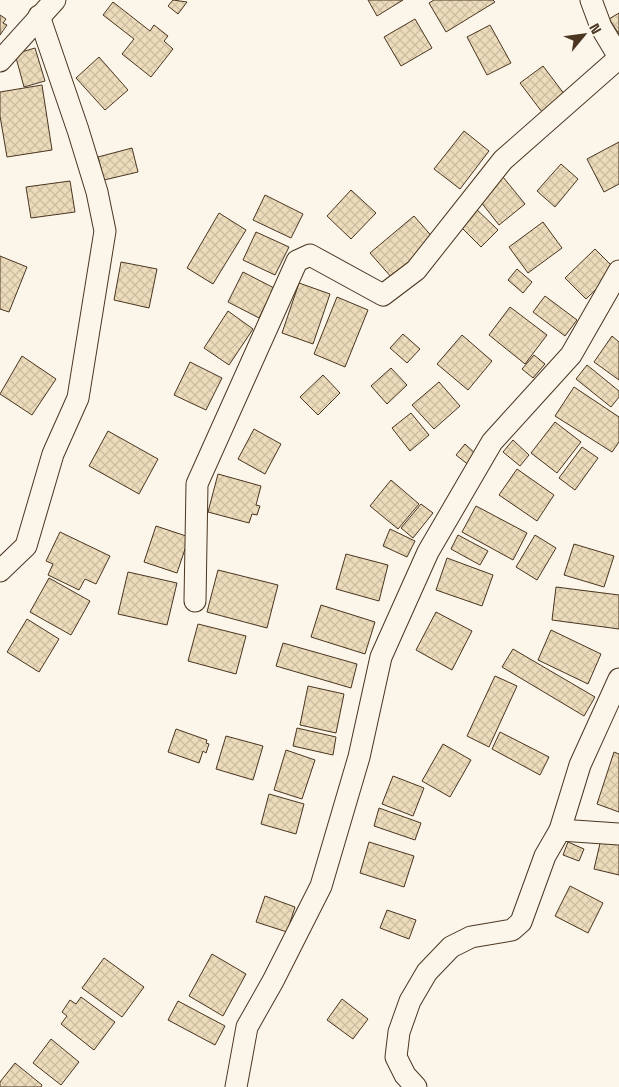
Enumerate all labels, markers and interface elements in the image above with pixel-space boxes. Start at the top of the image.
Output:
north arrow [559,10,609,60]
text: N [585,20,606,37]

